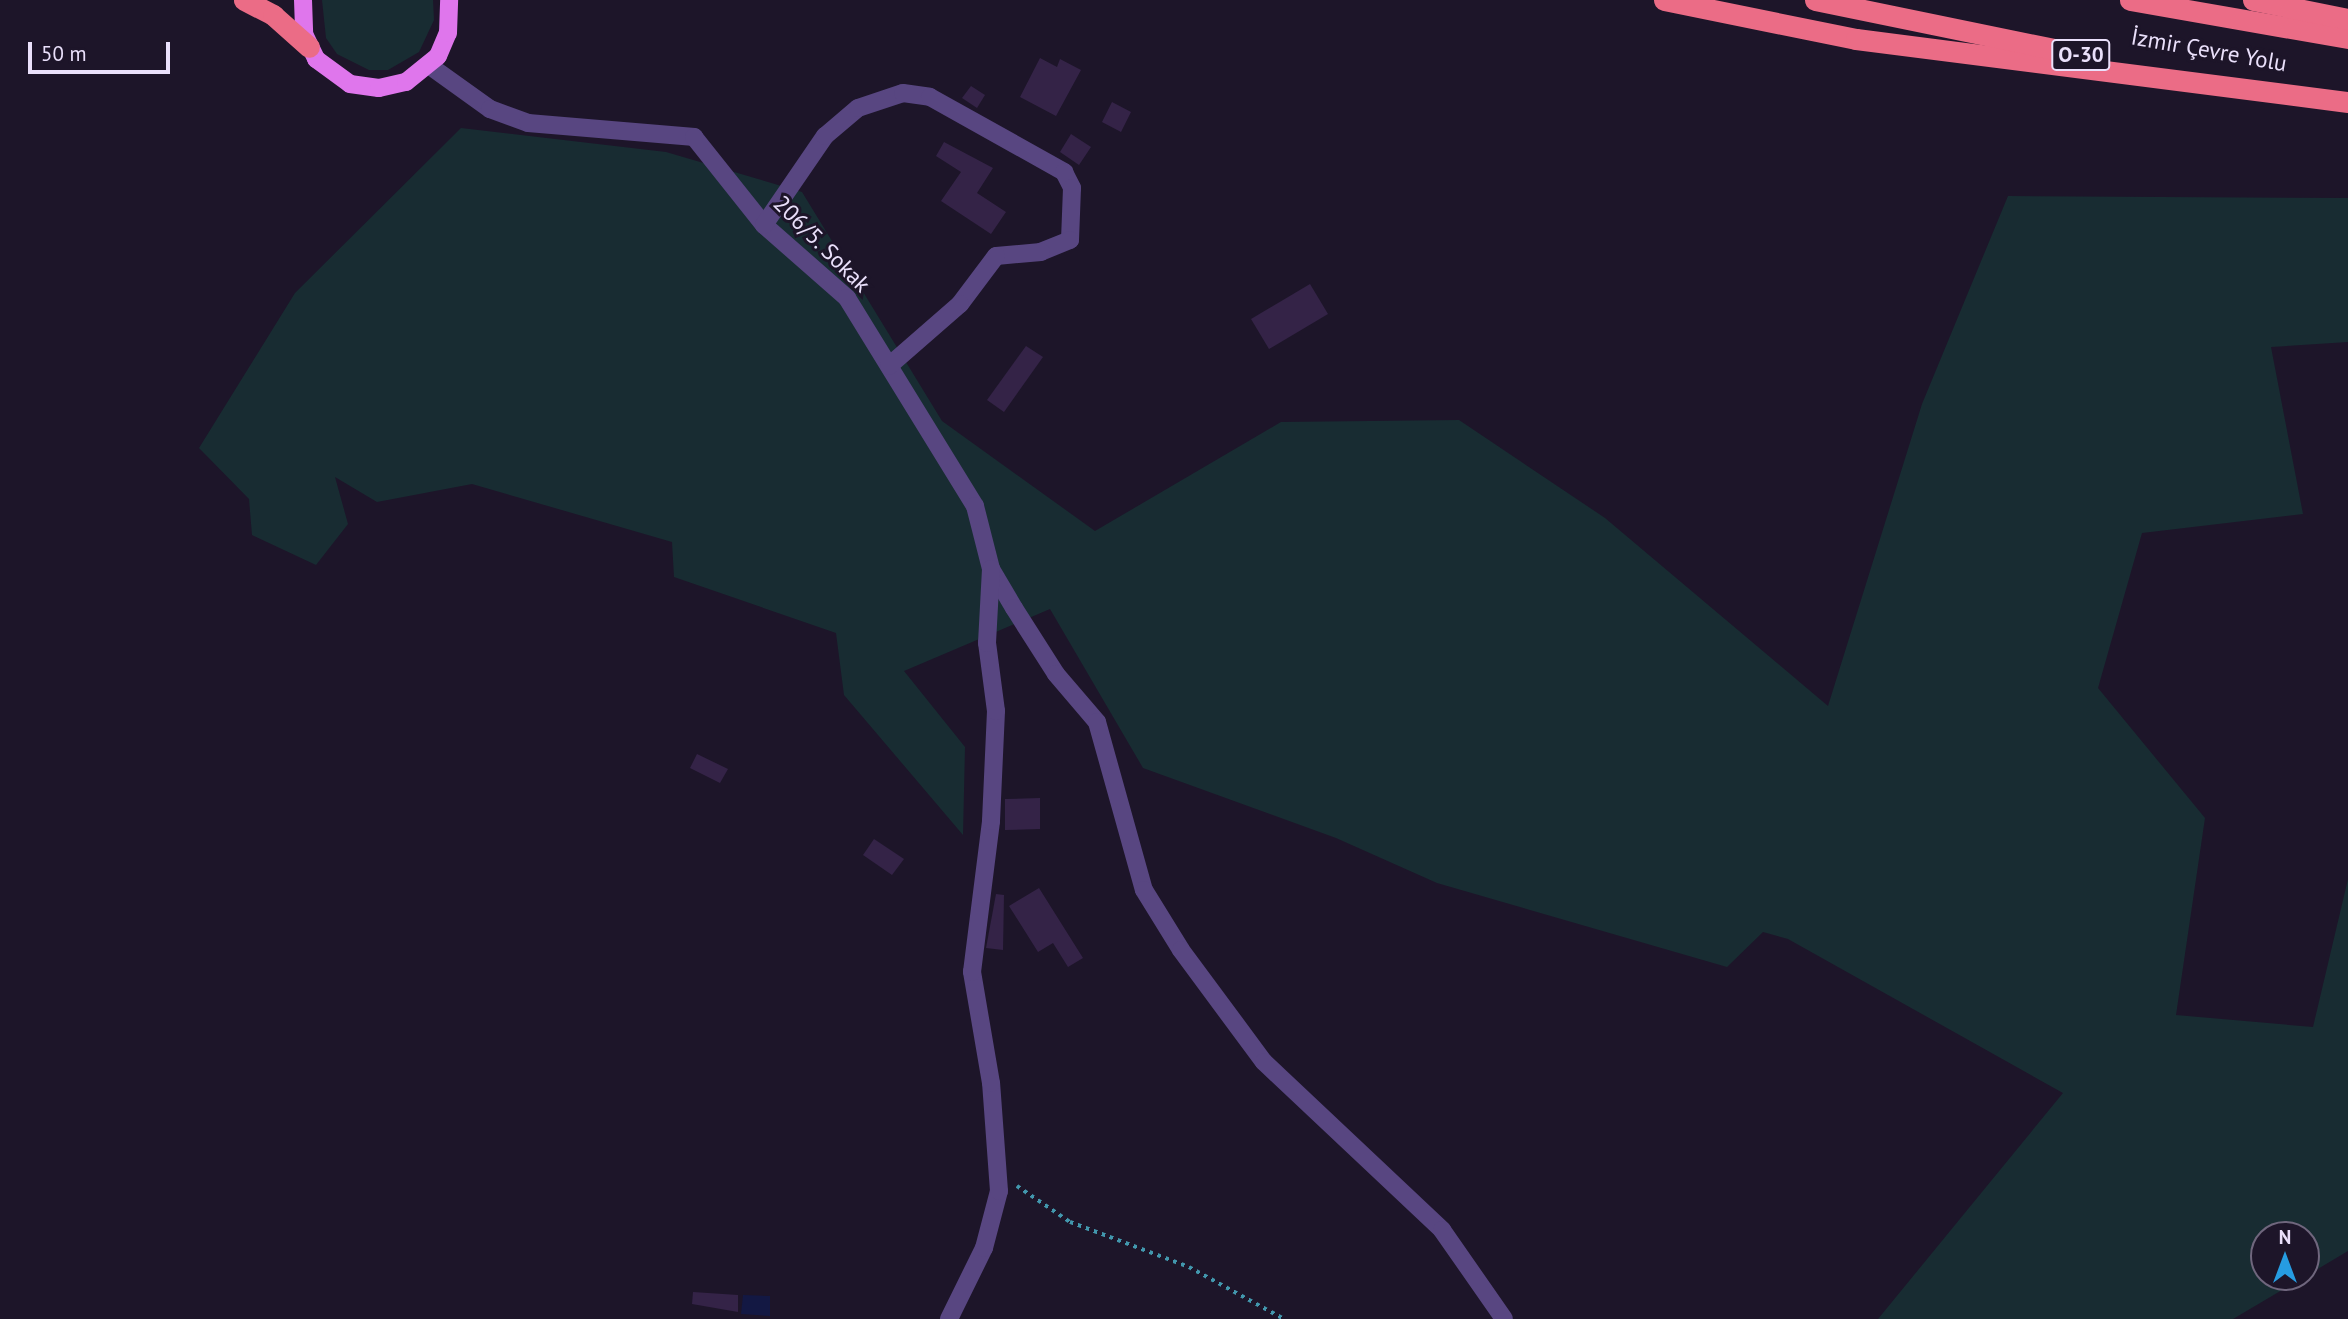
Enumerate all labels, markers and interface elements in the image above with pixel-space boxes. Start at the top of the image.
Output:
street label: İzmir Çevre Yolu [2129,23,2289,77]
scale bar [32,28,173,72]
road number: O-30 [2051,38,2111,72]
text: 50 m [41,40,87,67]
street label: 206/5. Sokak [767,189,877,299]
north arrow [2250,1221,2320,1291]
text: N [2279,1225,2291,1249]

